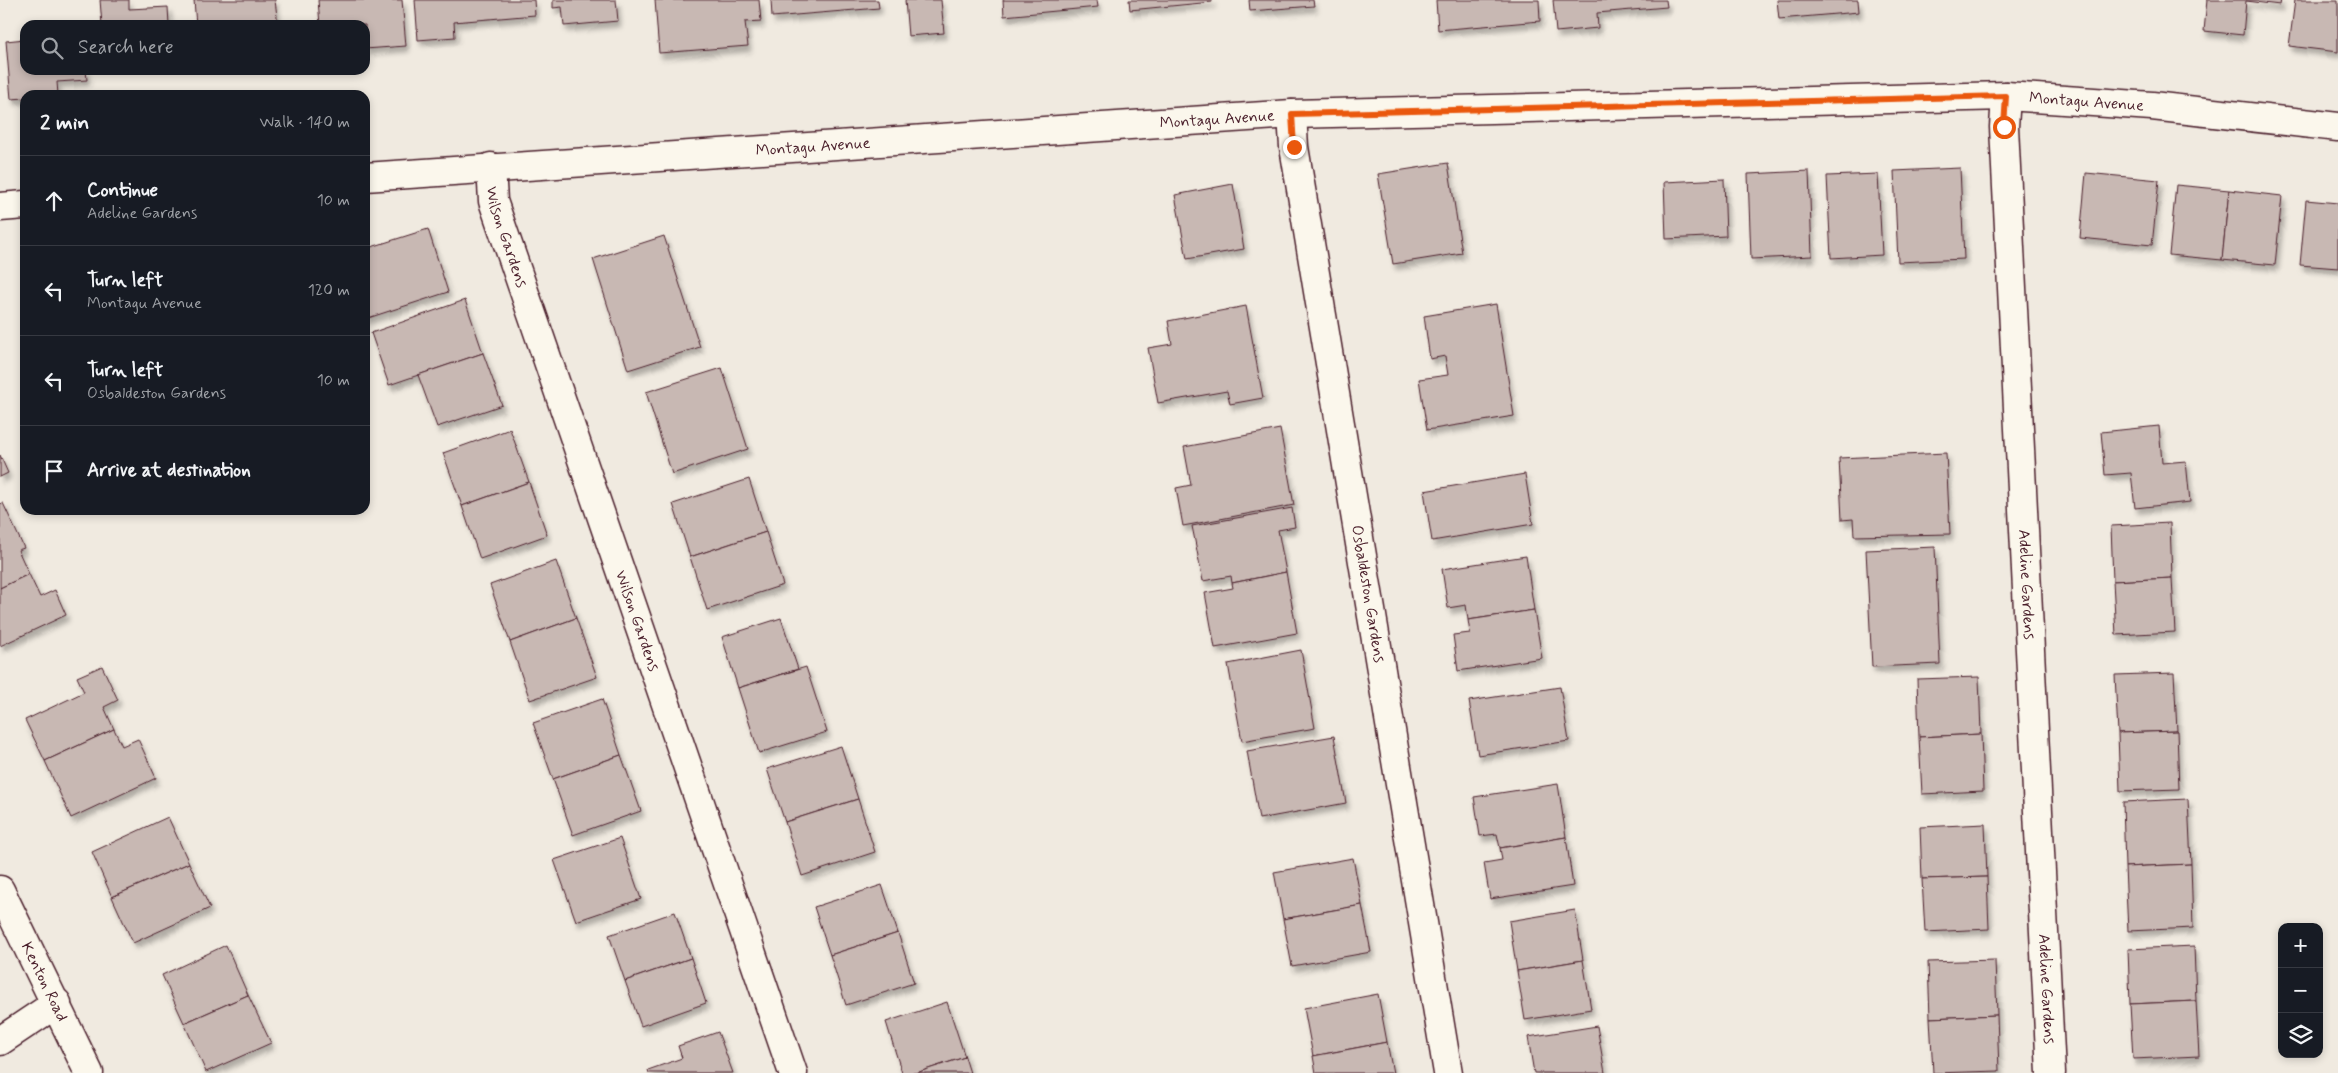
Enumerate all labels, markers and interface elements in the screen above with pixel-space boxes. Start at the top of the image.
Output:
search box [20,20,370,75]
icon: search [38,34,66,62]
text: Search here [78,35,174,60]
street label: Montagu Avenue [2028,87,2145,116]
street label: Montagu Avenue [1159,105,1275,133]
text: 2 min [40,109,89,137]
text: Walk · 140 m [260,112,350,133]
route start [1993,116,2016,139]
street label: Montagu Avenue [755,132,871,161]
route end [1283,136,1306,159]
text: Continue [87,178,158,203]
street label: Wilson Gardens [482,186,532,290]
icon: ahead [40,187,68,215]
text: 10 m [317,190,350,211]
text: Adeline Gardens [87,203,197,224]
text: Turn left [87,268,163,293]
icon: left [40,277,68,305]
text: 120 m [308,280,350,301]
text: Montagu Avenue [87,293,202,314]
text: Turn left [87,358,163,383]
icon: left [40,367,68,395]
text: 10 m [317,370,350,391]
text: Osbaldeston Gardens [87,383,226,404]
icon: arrive [40,457,68,485]
text: Arrive at destination [87,458,251,483]
street label: Osbaldeston Gardens [1347,523,1390,664]
street label: Adeline Gardens [2013,529,2040,640]
street label: Wilson Gardens [610,567,665,674]
map controls [2278,923,2323,1058]
button: + [2278,923,2323,968]
street label: Adeline Gardens [2034,933,2060,1045]
street label: Kenton Road [16,939,73,1025]
button: − [2278,968,2323,1013]
button: layers [2278,1013,2323,1058]

